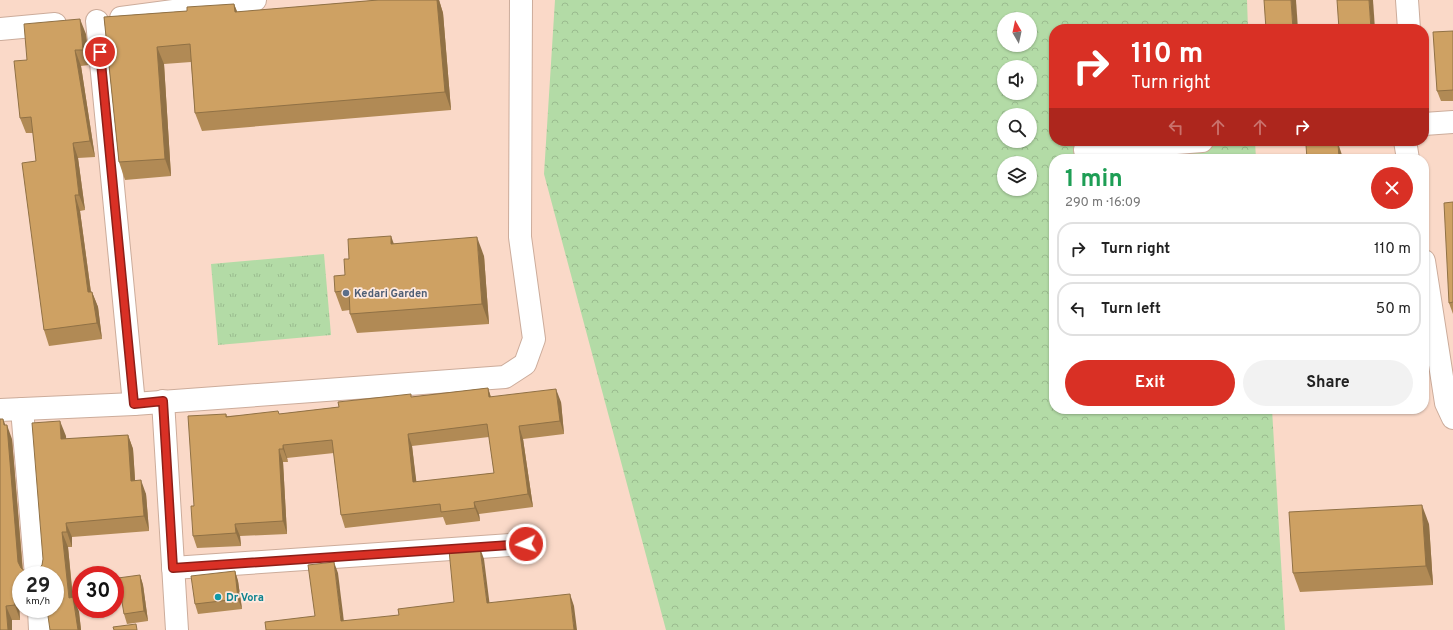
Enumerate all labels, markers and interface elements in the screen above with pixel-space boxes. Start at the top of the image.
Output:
north arrow [997,12,1037,52]
map controls [997,12,1037,196]
pin [83,35,117,69]
text: 110 m [1131,37,1203,73]
icon: right [1065,40,1117,92]
icon: arrive [89,41,111,63]
button: sound [997,60,1037,100]
text: Turn right [1131,72,1211,95]
button: search [997,108,1037,148]
icon: left [1165,116,1187,138]
icon: ahead [1207,116,1229,138]
icon: ahead [1249,116,1271,138]
icon: right [1291,116,1313,138]
button: layers [997,156,1037,196]
text: 1 min [1065,165,1123,195]
button: close [1371,167,1413,209]
text: 290 m · 16:09 [1065,195,1141,211]
icon: right [1067,238,1089,260]
text: Turn right [1101,240,1170,259]
text: 110 m [1374,240,1411,259]
place label: Kedari Garden [354,287,428,301]
marker: Kedari Garden [341,288,351,298]
icon: left [1067,298,1089,320]
text: Turn left [1101,300,1161,319]
text: 50 m [1376,300,1411,319]
button: Exit [1065,360,1235,406]
button: Share [1243,360,1413,406]
position arrow [505,523,547,565]
speed limit sign: 30 [72,566,124,618]
text: 29 [26,574,50,600]
place label: Dr Vora [226,591,264,605]
marker: Dr Vora [213,592,223,602]
text: km/h [26,595,50,608]

